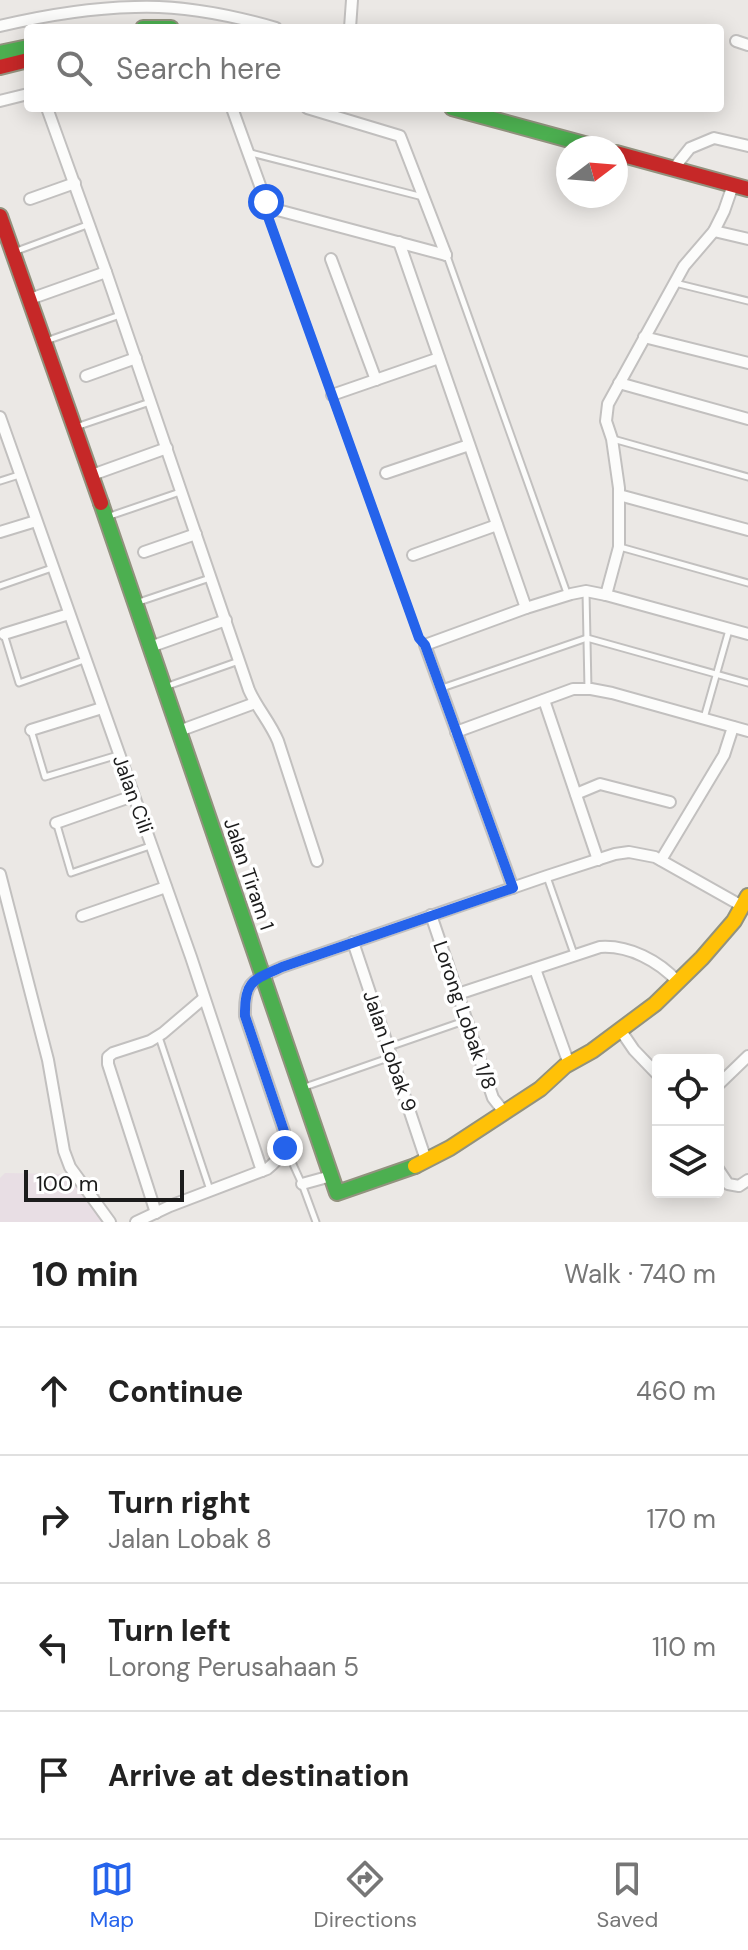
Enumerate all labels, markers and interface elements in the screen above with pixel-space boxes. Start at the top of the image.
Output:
search box [24,24,724,112]
icon: search [52,46,96,90]
text: Search here [116,49,282,88]
north arrow [556,136,628,208]
route start [248,184,284,220]
street label: Jalan Cili [107,751,159,837]
street label: Jalan Tiram 1 [218,815,280,933]
street label: Lorong Lobak 1/8 [427,937,503,1093]
street label: Jalan Lobak 9 [357,987,423,1115]
map controls [652,1054,724,1198]
button: locate [652,1054,724,1126]
button: layers [652,1126,724,1198]
route end [267,1130,303,1166]
scale bar [24,1166,184,1202]
text: 100 m [36,1169,98,1198]
text: 10 min [32,1252,139,1297]
text: Walk · 740 m [564,1257,716,1291]
icon: ahead [32,1369,76,1413]
text: Continue [108,1372,243,1411]
text: 460 m [636,1374,716,1408]
text: Turn right [108,1483,251,1522]
icon: right [32,1497,76,1541]
text: 170 m [647,1502,716,1536]
text: Jalan Lobak 8 [108,1522,272,1556]
text: Turn left [108,1611,231,1650]
icon: left [32,1625,76,1669]
text: 110 m [652,1630,716,1664]
text: Lorong Perusahaan 5 [108,1650,359,1684]
icon: arrive [32,1753,76,1797]
text: Arrive at destination [108,1756,409,1795]
tab: Map [90,1857,134,1934]
tab: Directions [314,1857,417,1934]
tab: Saved [597,1857,658,1934]

